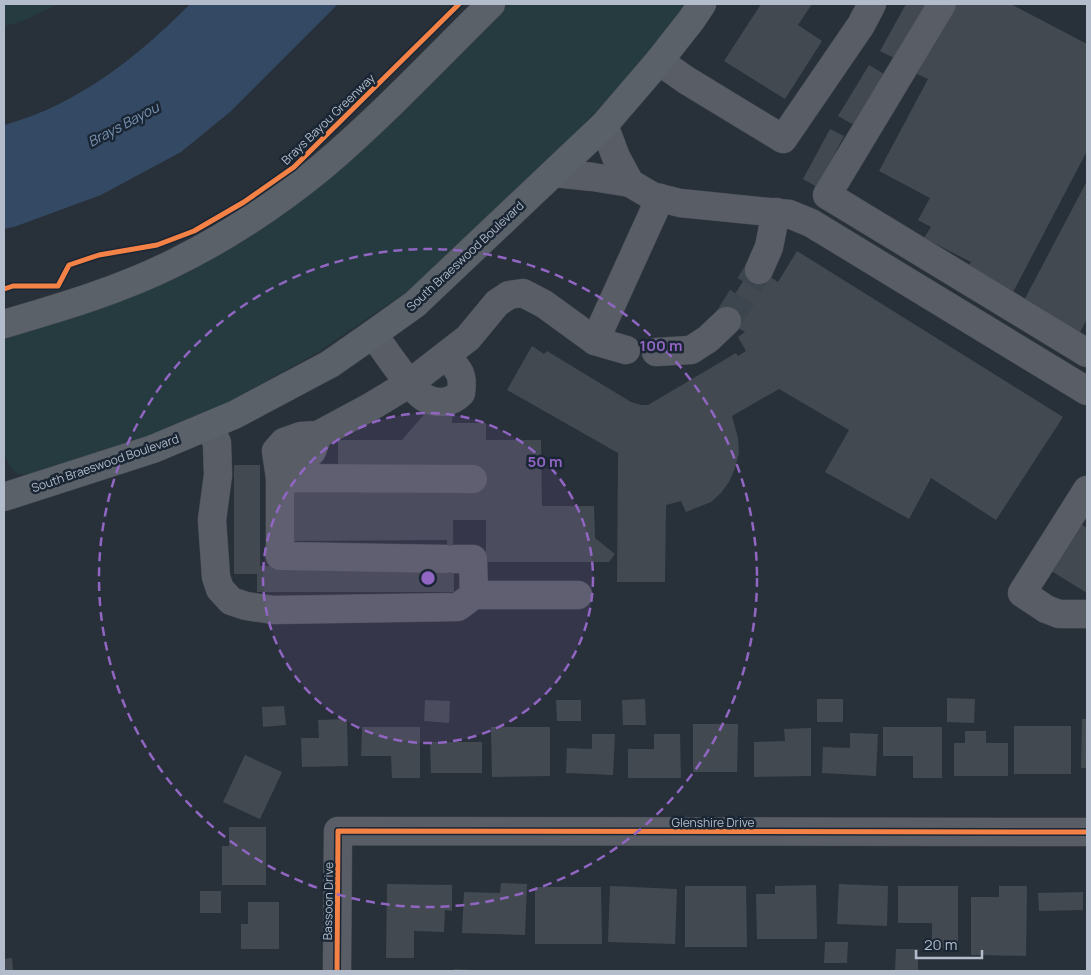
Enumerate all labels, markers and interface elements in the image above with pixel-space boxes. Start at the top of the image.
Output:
street label: Brays Bayou Greenway [277,69,379,168]
water label: Brays Bayou [84,97,163,151]
street label: South Braeswood Boulevard [403,197,527,315]
text: 100 m [640,335,682,356]
street label: South Braeswood Boulevard [29,430,181,496]
text: 50 m [527,451,563,472]
centre of rings [419,569,437,587]
street label: Glenshire Drive [671,814,755,831]
street label: Bassoon Drive [319,862,337,940]
scale bar [916,928,982,960]
text: 20 m [924,934,957,955]

